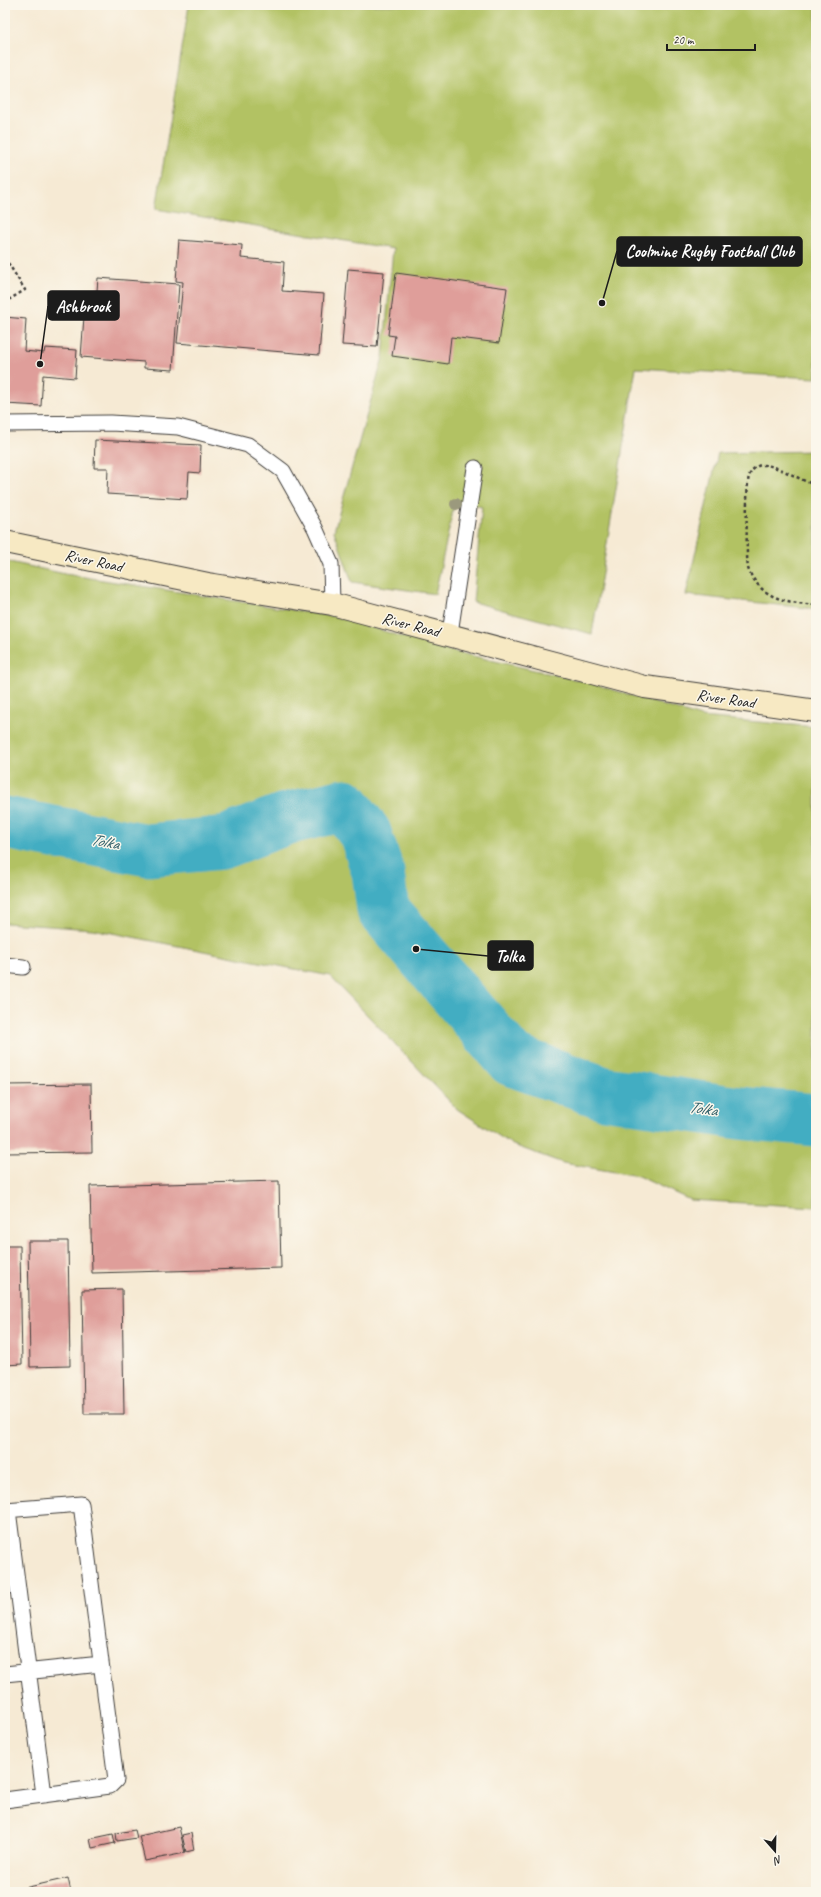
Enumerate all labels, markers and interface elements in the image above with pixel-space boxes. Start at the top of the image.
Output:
scale bar [667,26,755,52]
text: 20 m [673,32,695,48]
callout: Coolmine Rugby Football Club [617,237,802,266]
text: Coolmine Rugby Football Club [626,241,796,262]
callout: Ashbrook [48,291,119,320]
text: Ashbrook [56,296,112,317]
street label: River Road [63,545,127,577]
street label: River Road [380,608,444,642]
street label: River Road [695,685,759,713]
water label: Tolka [89,828,123,855]
callout: Tolka [488,941,533,970]
text: Tolka [496,946,526,967]
water label: Tolka [688,1096,720,1121]
north arrow [755,1831,795,1871]
text: N [771,1853,784,1869]

